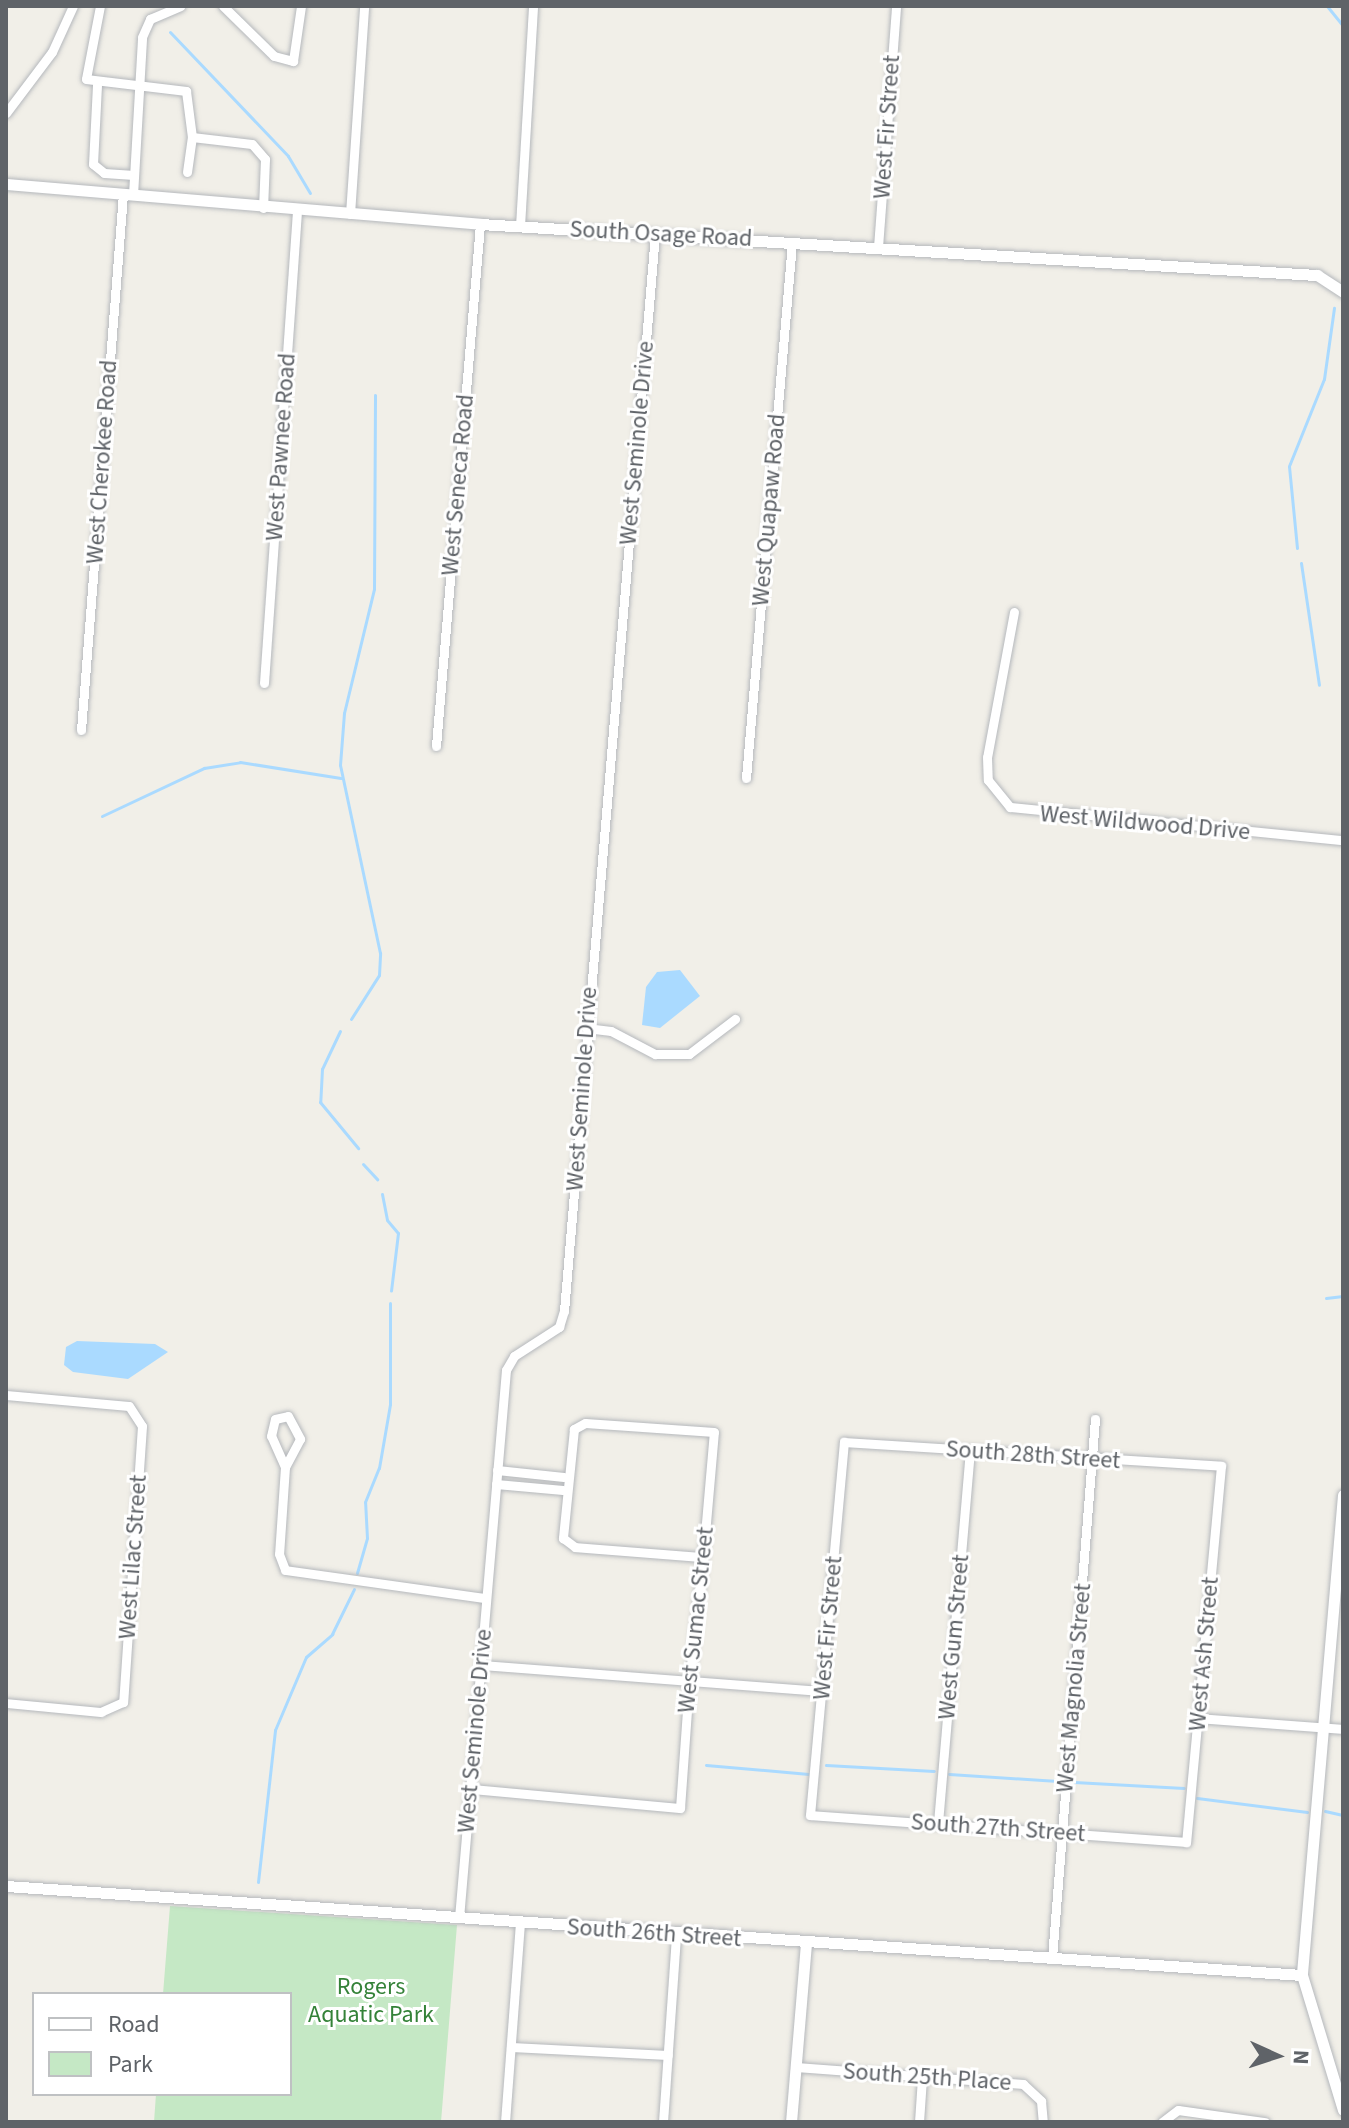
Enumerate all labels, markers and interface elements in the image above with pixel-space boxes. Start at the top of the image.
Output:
street label: West Fir Street [868,54,906,200]
street label: South Osage Road [569,215,753,253]
street label: West Seminole Drive [614,340,660,546]
street label: West Pawnee Road [260,352,302,542]
street label: West Cherokee Road [80,359,124,565]
street label: West Seneca Road [436,393,480,577]
street label: West Quapaw Road [746,413,792,607]
street label: West Wildwood Drive [1039,799,1251,847]
street label: West Seminole Drive [560,986,604,1192]
street label: South 28th Street [945,1435,1121,1475]
street label: West Lilac Street [113,1474,153,1640]
street label: West Sumac Street [672,1526,720,1714]
street label: West Gum Street [932,1553,976,1721]
street label: West Fir Street [807,1555,849,1701]
street label: West Ash Street [1183,1576,1225,1732]
street label: West Magnolia Street [1050,1582,1098,1794]
street label: West Seminole Drive [452,1628,498,1834]
street label: South 27th Street [910,1808,1086,1848]
street label: South 26th Street [566,1913,742,1953]
park label: Rogers Aquatic Park [308,1973,434,2029]
legend [32,1992,292,2096]
text: Road [108,2007,160,2042]
north arrow [1237,2016,1317,2096]
text: Park [108,2047,153,2082]
text: N [1285,2049,1317,2065]
street label: South 25th Place [842,2057,1012,2097]

